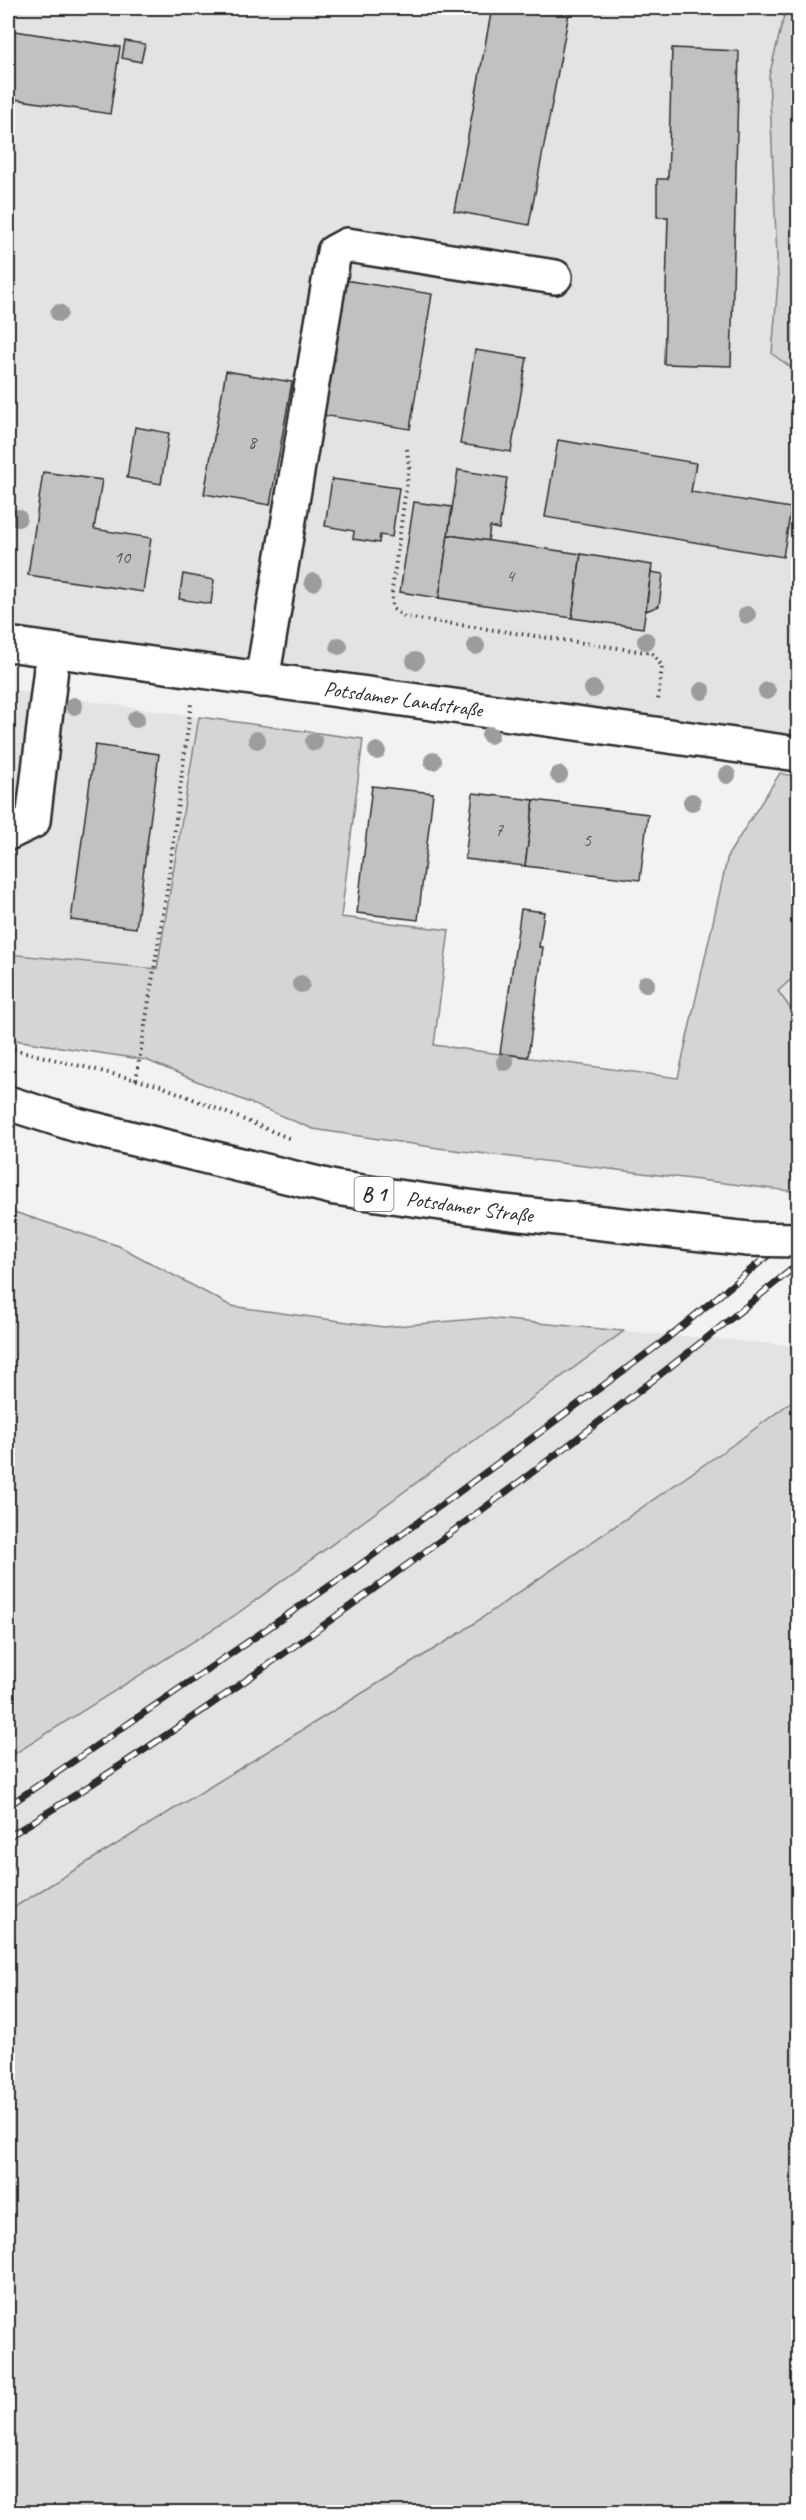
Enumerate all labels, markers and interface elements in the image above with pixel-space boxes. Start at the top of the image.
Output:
house number: 8 [248,431,258,453]
house number: 10 [114,546,132,568]
house number: 4 [506,565,516,587]
street label: Potsdamer Landstraße [322,675,486,723]
house number: 7 [495,819,504,841]
house number: 5 [583,829,592,851]
road number: B 1 [354,1177,394,1211]
street label: Potsdamer Straße [405,1185,537,1228]

